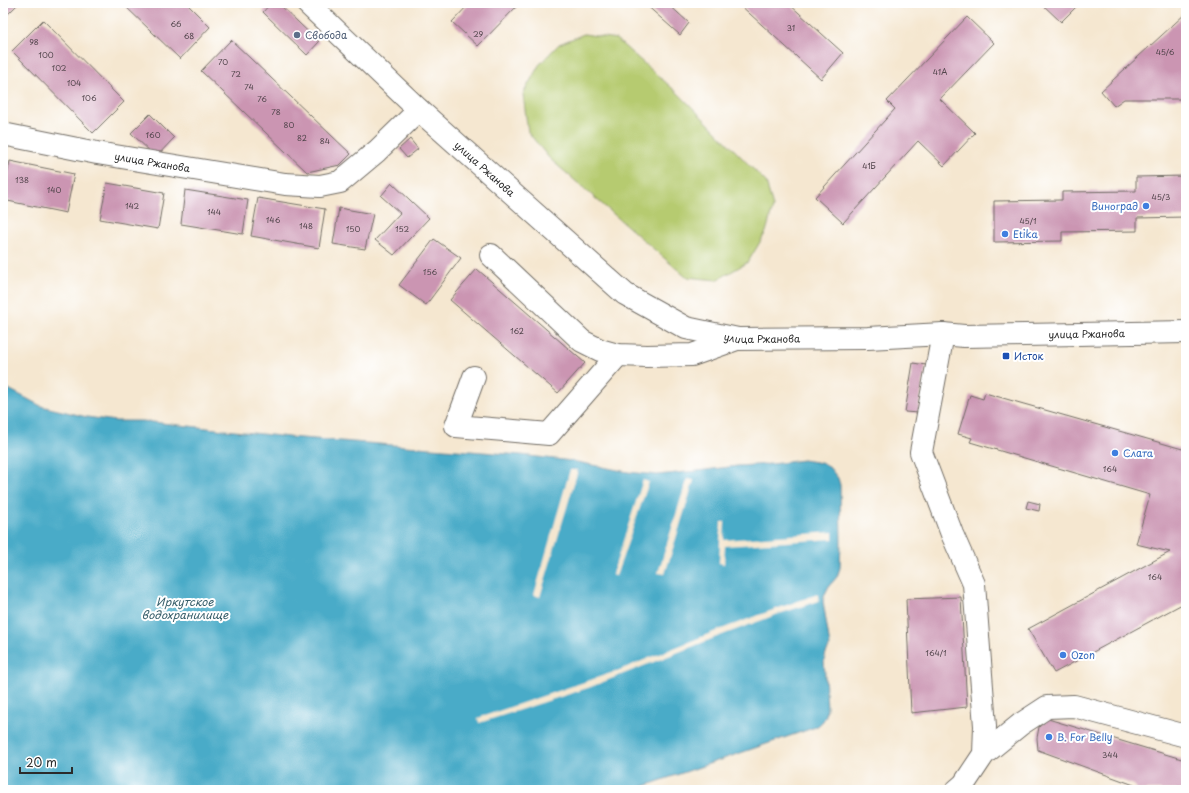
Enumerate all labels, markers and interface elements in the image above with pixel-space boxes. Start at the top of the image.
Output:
house number: 66 [170,18,182,30]
house number: 31 [787,22,795,34]
place label: Свобода [305,27,348,42]
house number: 29 [473,28,483,40]
house number: 68 [184,30,194,42]
marker: Свобода [292,30,302,40]
house number: 98 [29,36,39,48]
house number: 45/6 [1156,46,1175,58]
house number: 100 [38,49,54,61]
house number: 70 [218,56,228,68]
house number: 102 [52,62,67,74]
house number: 41А [933,66,947,78]
house number: 72 [231,68,241,80]
house number: 104 [67,77,81,89]
house number: 74 [244,81,254,93]
house number: 106 [81,92,97,104]
house number: 76 [257,93,267,105]
house number: 78 [271,106,281,118]
house number: 80 [284,119,295,131]
house number: 160 [145,129,161,141]
house number: 82 [297,132,307,144]
house number: 84 [320,135,330,147]
street label: улица Ржанова [452,137,519,200]
street label: улица Ржанова [113,148,192,175]
house number: 41Б [862,160,876,172]
house number: 138 [15,174,29,186]
house number: 140 [47,184,62,196]
house number: 45/3 [1152,191,1170,203]
place label: Виноград [1091,198,1138,213]
house number: 142 [125,200,139,212]
marker: Виноград [1141,201,1151,211]
house number: 144 [207,206,221,218]
house number: 146 [266,214,281,226]
house number: 45/1 [1019,215,1037,227]
house number: 148 [299,220,313,232]
house number: 150 [346,223,360,235]
house number: 152 [395,223,409,235]
place label: Etika [1013,226,1039,241]
marker: Etika [1000,229,1010,239]
house number: 156 [423,266,438,278]
house number: 162 [510,325,524,337]
street label: улица Ржанова [1048,325,1126,341]
street label: улица Ржанова [723,328,801,346]
place label: Исток [1014,348,1044,363]
marker: Исток [1001,351,1011,361]
place label: Слата [1123,445,1154,460]
marker: Слата [1110,448,1120,458]
house number: 164 [1103,463,1117,475]
house number: 164 [1148,571,1162,583]
water label: Иркутское водохранилище [142,593,229,623]
house number: 164/1 [925,647,947,659]
place label: Ozon [1071,647,1095,662]
marker: Ozon [1058,650,1068,660]
place label: B. For Belly [1057,729,1113,744]
marker: B. For Belly [1044,732,1054,742]
scale bar [20,749,72,775]
house number: 344 [1102,749,1118,761]
text: 20 m [26,753,57,771]

